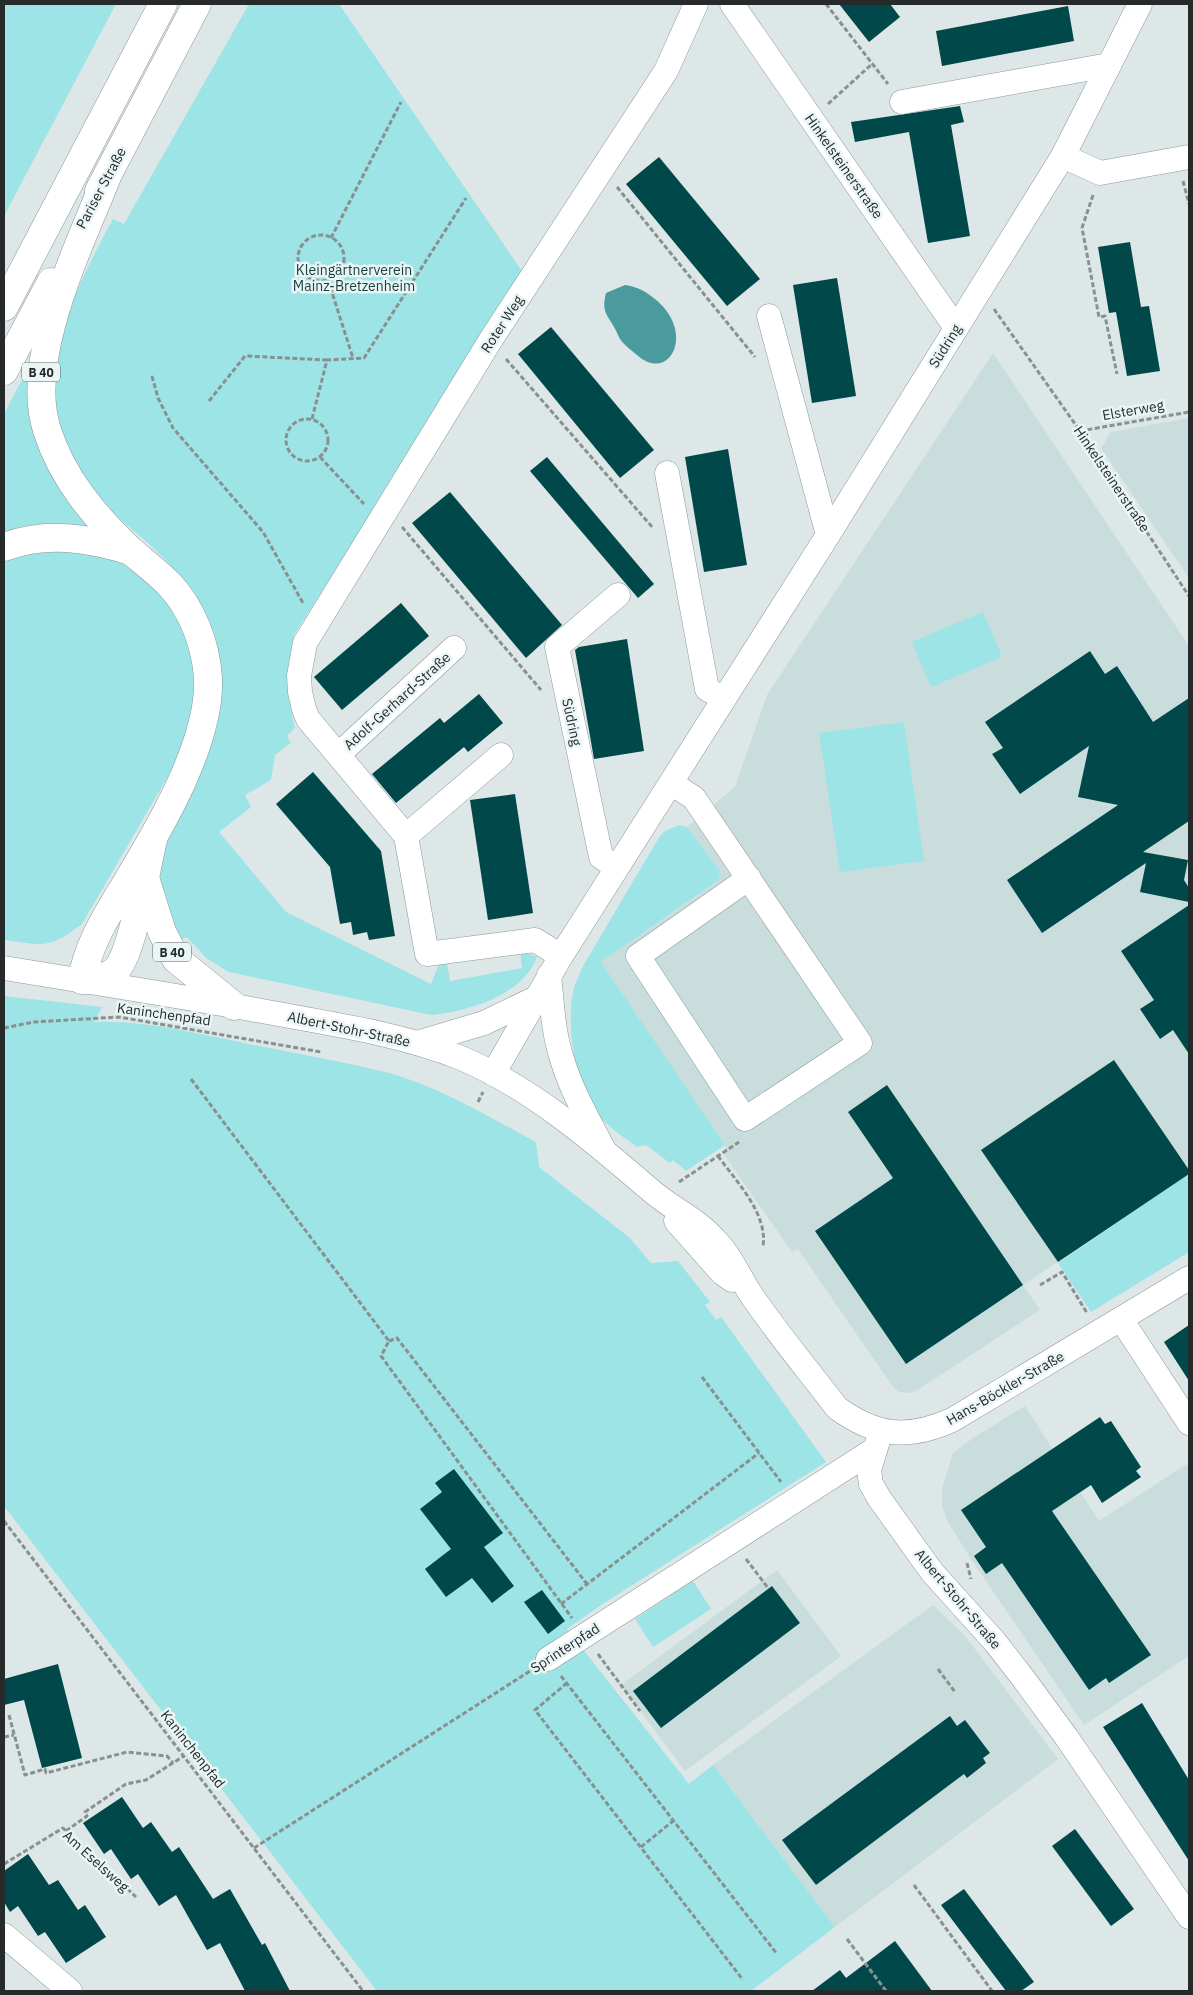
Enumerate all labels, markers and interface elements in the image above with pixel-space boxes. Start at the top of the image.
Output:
street label: Hinkelsteinerstraße [801,110,887,222]
street label: Pariser Straße [72,144,130,232]
park label: Kleingärtnerverein Mainz-Bretzenheim [293,261,415,295]
street label: Roter Weg [477,291,528,356]
street label: Südring [925,320,966,371]
road number: B 40 [22,362,60,382]
street label: Elsterweg [1101,396,1166,424]
street label: Hinkelsteinerstraße [1070,422,1154,536]
street label: Adolf-Gerhard-Straße [340,648,454,754]
street label: Südring [558,697,586,748]
road number: B 40 [153,942,191,962]
street label: Kaninchenpfad [116,999,212,1029]
street label: Albert-Stohr-Straße [286,1007,412,1051]
street label: Hans-Böckler-Straße [943,1347,1067,1429]
street label: Albert-Stohr-Straße [911,1545,1005,1653]
street label: Sprinterpfad [527,1619,603,1677]
street label: Kaninchenpfad [157,1706,229,1792]
street label: Am Eselsweg [59,1826,133,1896]

